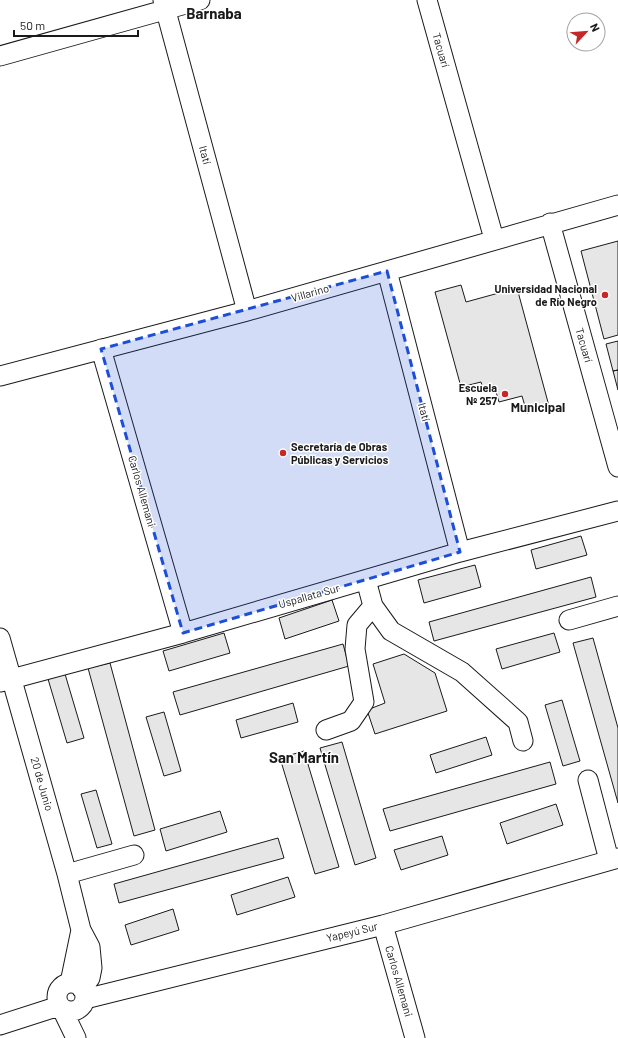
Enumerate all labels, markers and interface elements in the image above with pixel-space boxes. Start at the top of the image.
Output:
district label: Barnaba [186,4,242,22]
scale bar [14,12,138,38]
north arrow [566,12,606,52]
text: 50 m [20,18,45,32]
text: N [588,21,603,34]
street label: Tacuarí [430,31,453,69]
street label: Itatí [197,144,214,166]
street label: Villarino [290,281,330,304]
place label: Universidad Nacional de Río Negro [495,282,597,308]
marker: Universidad Nacional de Río Negro [600,290,610,300]
street label: Tacuarí [573,326,596,364]
place label: Escuela Nº 257 [459,381,498,407]
marker: Escuela Nº 257 [500,389,510,399]
district label: Municipal [511,399,565,415]
street label: Itatí [416,401,433,423]
place label: Secretaría de Obras Públicas y Servicios [291,440,389,466]
marker: Secretaría de Obras Públicas y Servicios [278,448,288,458]
street label: Carlos Allemani [126,454,159,528]
street label: Uspallata Sur [277,581,341,610]
district label: San Martín [269,748,339,766]
street label: 20 de Junio [29,755,56,812]
street label: Yapeyú Sur [325,919,379,944]
street label: Carlos Allemani [383,944,416,1018]

